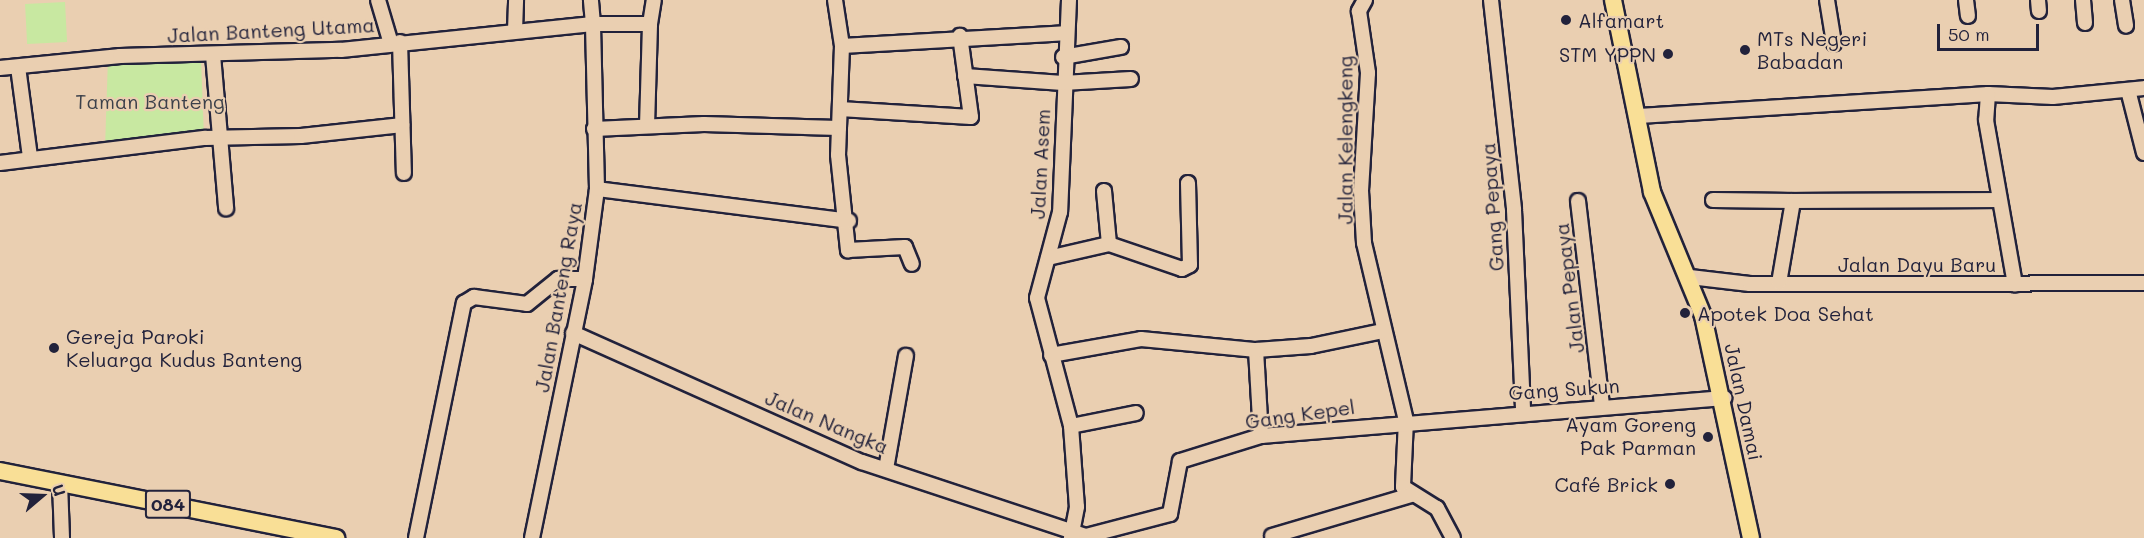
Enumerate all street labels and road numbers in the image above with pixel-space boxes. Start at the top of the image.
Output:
street label: Jalan Banteng Utama [167,13,375,47]
street label: Jalan Kelengkeng [1333,56,1357,224]
street label: Jalan Asem [1025,108,1055,220]
street label: Gang Pepaya [1476,142,1508,272]
street label: Jalan Banteng Raya [529,200,587,394]
street label: Jalan Pepaya [1549,222,1589,354]
street label: Jalan Dayu Baru [1838,252,1996,276]
street label: Jalan Damai [1720,341,1768,463]
street label: Gang Sukun [1508,373,1620,405]
street label: Jalan Nangka [762,385,892,459]
street label: Gang Kepel [1244,394,1356,434]
road number: 084 [144,489,192,519]

